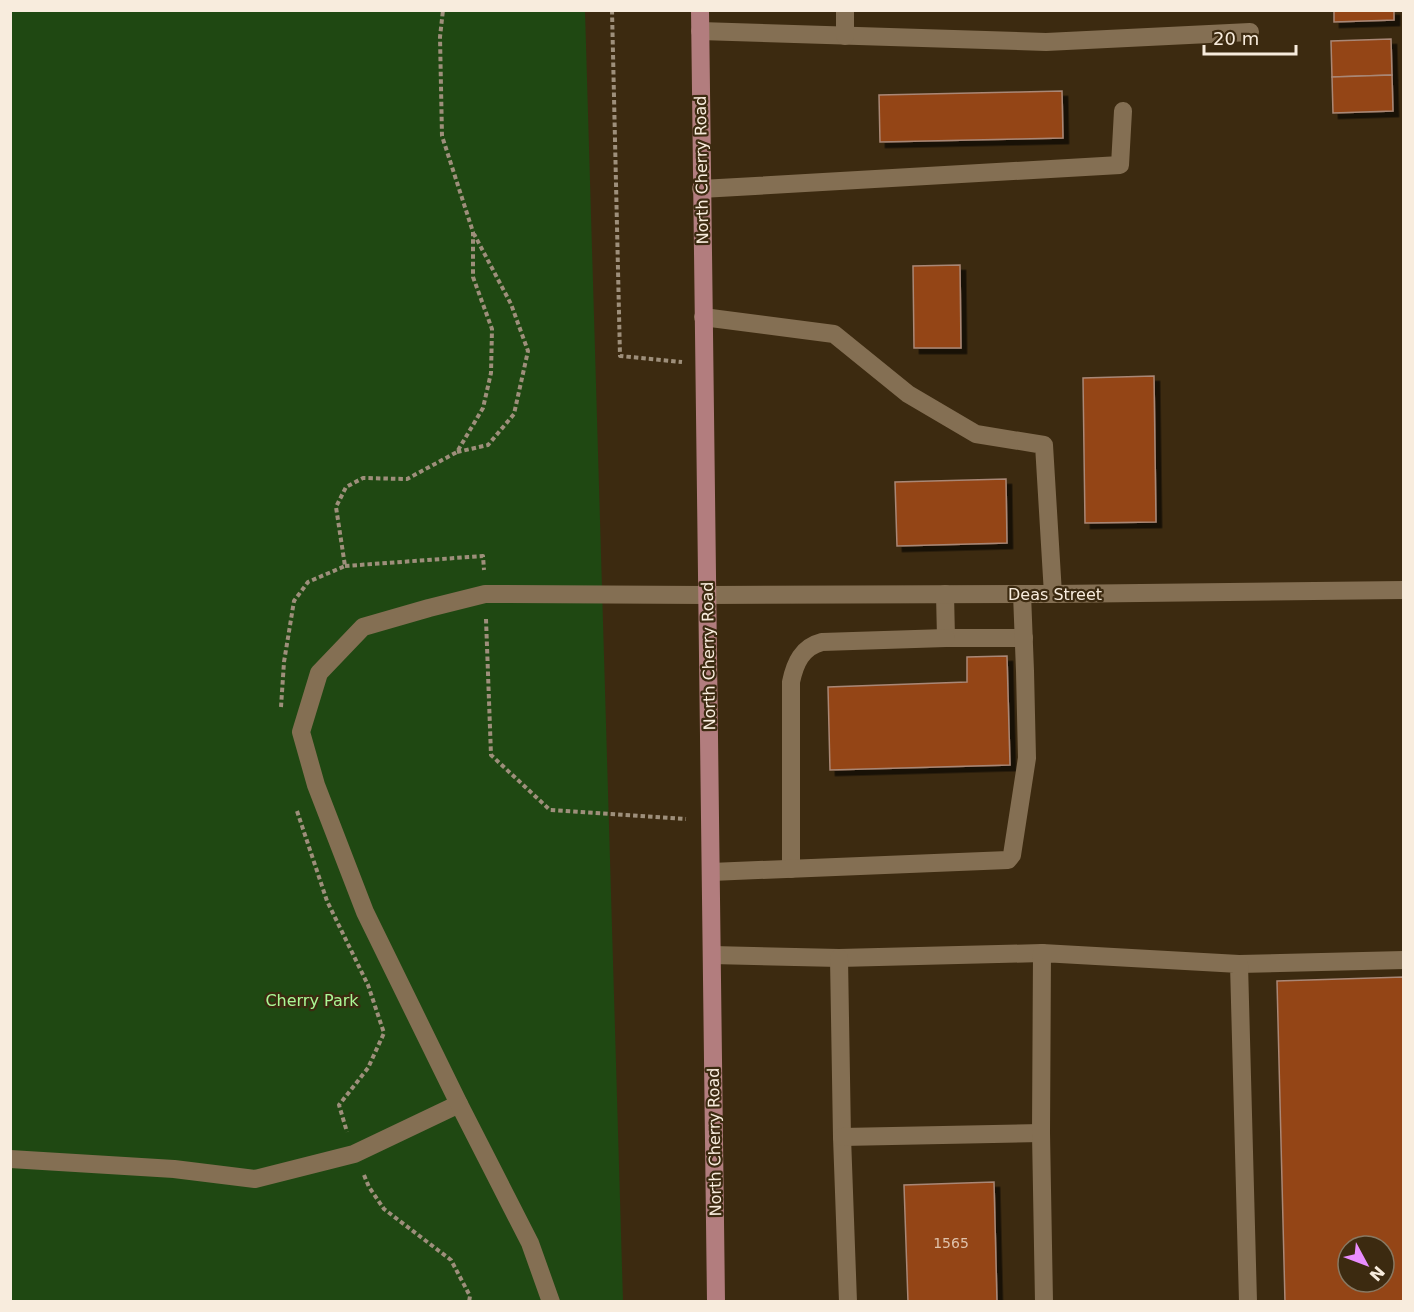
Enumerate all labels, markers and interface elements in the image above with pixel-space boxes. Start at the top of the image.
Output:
scale bar [1204,18,1296,56]
text: 20 m [1213,28,1259,49]
street label: North Cherry Road [691,96,712,244]
street label: North Cherry Road [698,582,719,730]
street label: Deas Street [1008,585,1102,604]
park label: Cherry Park [265,991,359,1010]
street label: North Cherry Road [704,1068,725,1216]
north arrow [1336,1234,1396,1294]
house number: 1565 [933,1235,969,1251]
text: N [1365,1262,1389,1285]

